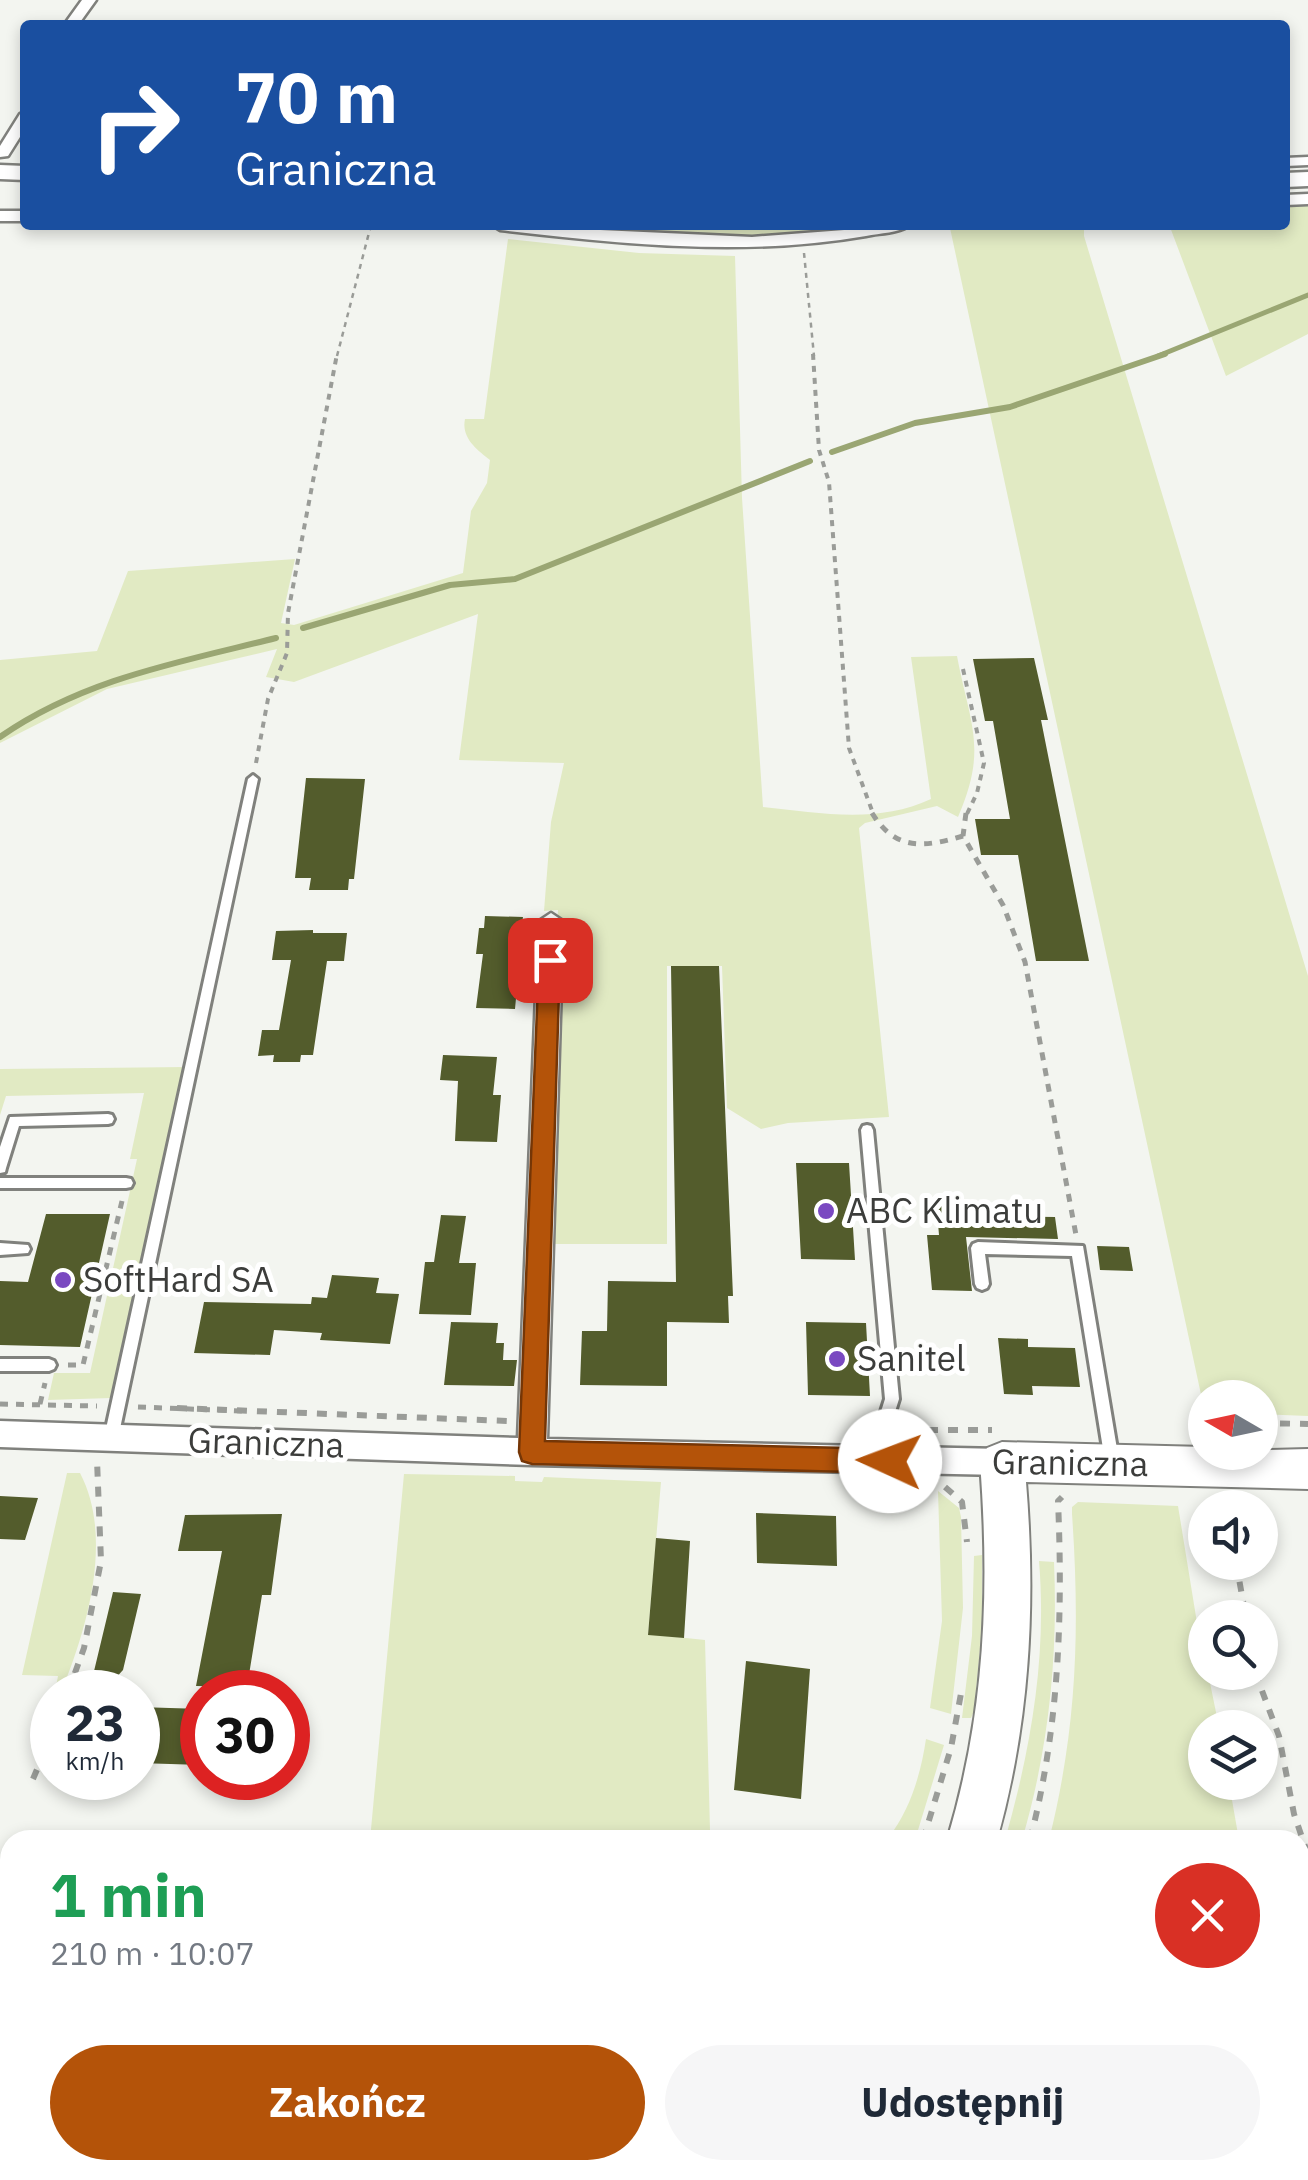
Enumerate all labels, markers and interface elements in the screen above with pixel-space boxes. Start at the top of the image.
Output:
text: 70 m [235,51,398,142]
icon: right [70,60,200,190]
text: Graniczna [235,139,437,197]
pin [508,918,593,1003]
icon: arrive [523,933,578,988]
place label: ABC Klimatu [846,1187,1043,1233]
marker: ABC Klimatu [815,1200,837,1222]
place label: SoftHard SA [83,1256,274,1302]
marker: SoftHard SA [52,1269,74,1291]
place label: Sanitel [857,1335,966,1381]
marker: Sanitel [826,1348,848,1370]
north arrow [1188,1380,1278,1470]
map controls [1188,1380,1278,1800]
position arrow [838,1409,942,1513]
street label: Graniczna [187,1416,345,1468]
street label: Graniczna [991,1438,1149,1486]
button: sound [1188,1490,1278,1580]
button: search [1188,1600,1278,1690]
speed limit sign: 30 [180,1670,310,1800]
text: 23 [65,1690,125,1755]
button: layers [1188,1710,1278,1800]
text: km/h [66,1744,124,1777]
text: 1 min [50,1855,207,1934]
button: close [1155,1863,1260,1968]
text: 210 m · 10:07 [50,1932,255,1974]
button: Zakończ [50,2045,645,2160]
button: Udostępnij [665,2045,1260,2160]

